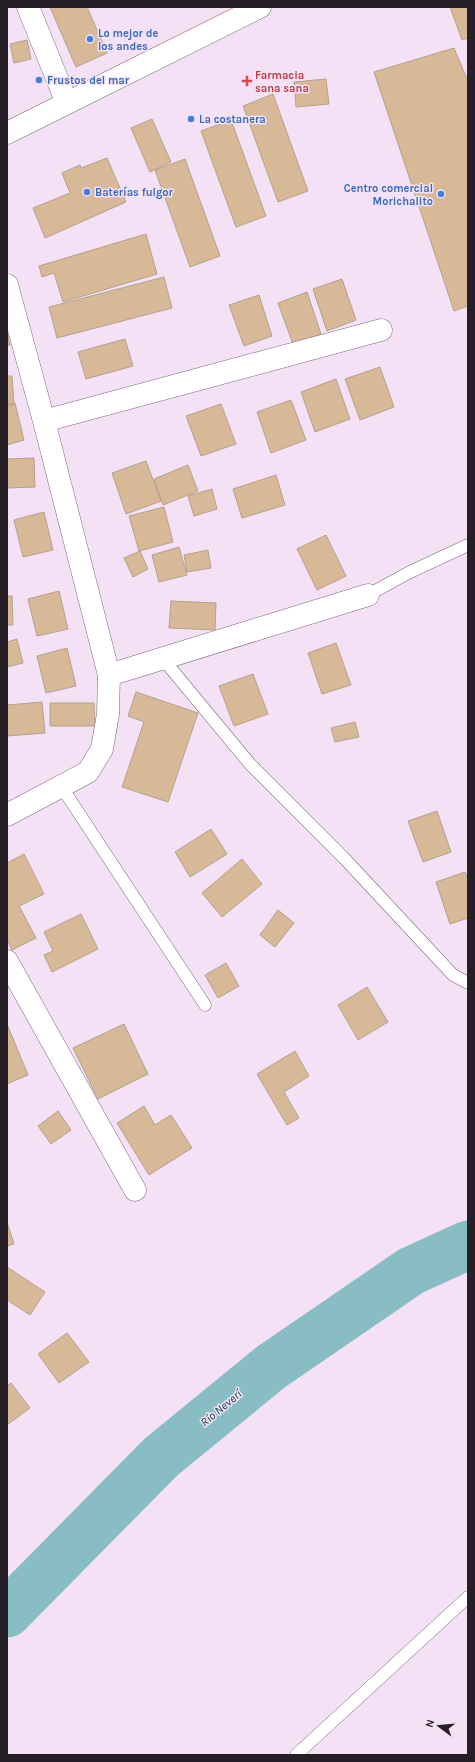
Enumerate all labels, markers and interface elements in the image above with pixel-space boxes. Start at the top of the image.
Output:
place label: Lo mejor de los andes [98,27,158,53]
marker: Lo mejor de los andes [85,34,95,44]
place label: Farmacia sana sana [255,69,309,95]
place label: Frustos del mar [47,74,130,87]
marker: Frustos del mar [34,75,44,85]
marker: Farmacia sana sana [242,76,252,86]
place label: La costanera [199,113,266,126]
marker: La costanera [186,114,196,124]
place label: Centro comercial Morichalito [344,182,433,208]
place label: Baterías fulgor [95,186,174,199]
marker: Baterías fulgor [82,187,92,197]
marker: Centro comercial Morichalito [436,189,446,199]
water label: Río Neverí [197,1386,246,1429]
north arrow [419,1706,459,1746]
text: N [423,1718,437,1729]

